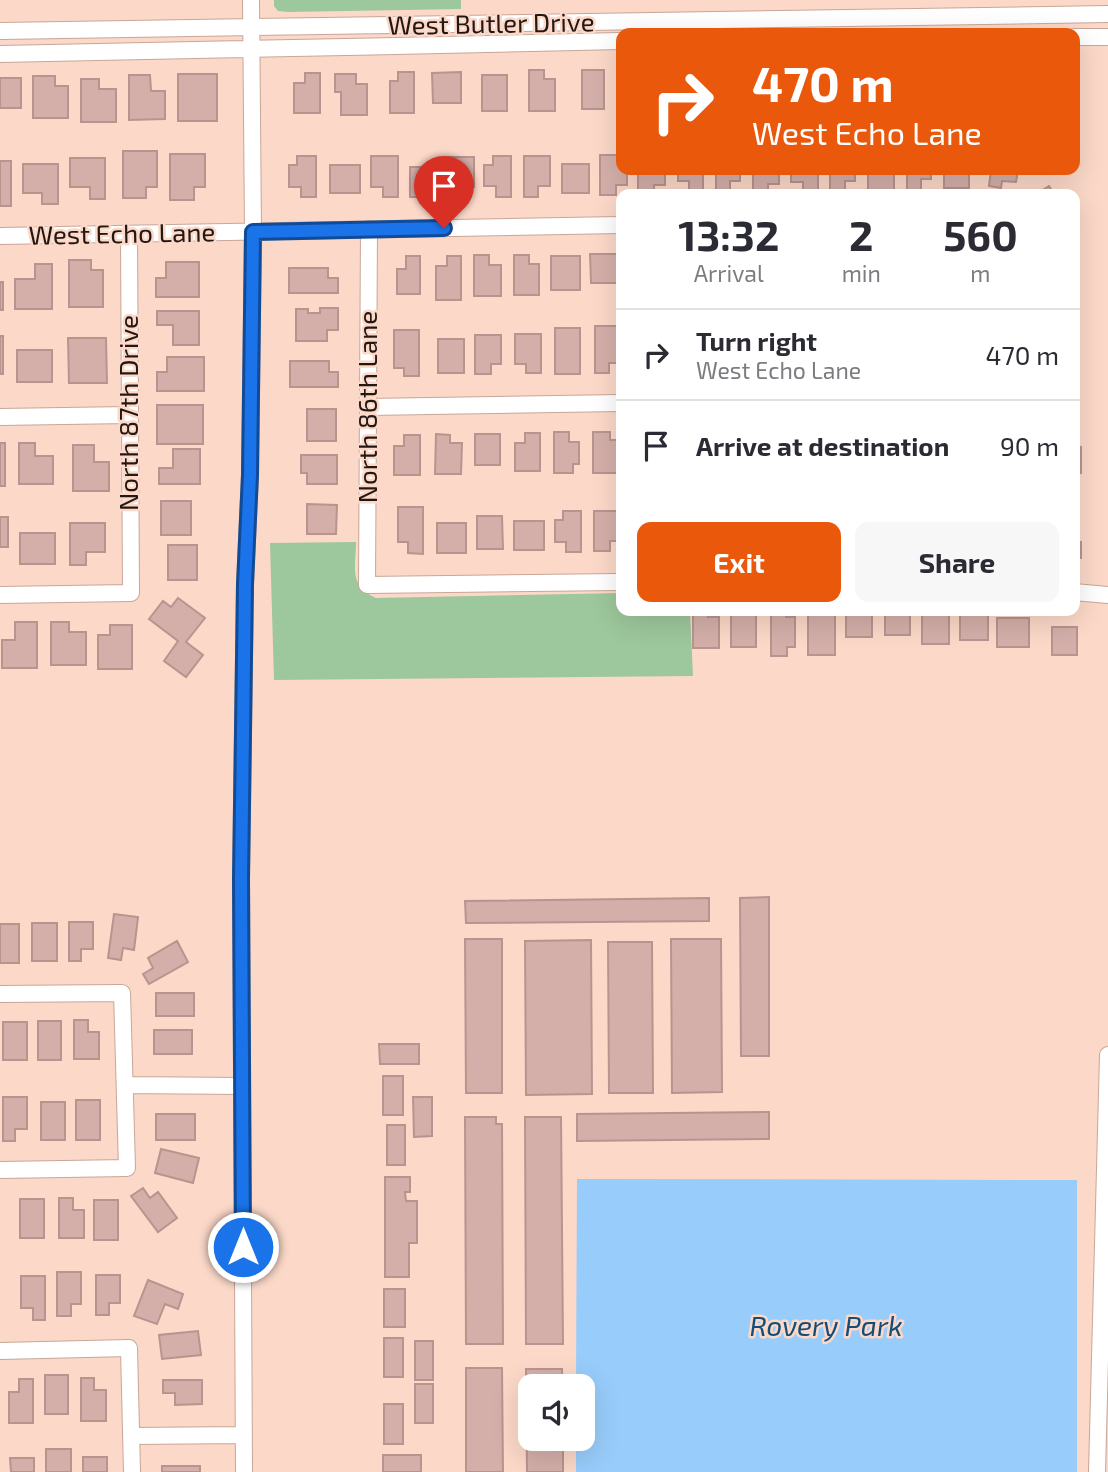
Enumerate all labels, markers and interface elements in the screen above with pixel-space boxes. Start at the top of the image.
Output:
street label: West Butler Drive [387,5,595,40]
text: 470 m [752,53,894,112]
icon: right [637,56,728,147]
text: West Echo Lane [752,113,982,151]
pin [414,156,474,228]
icon: arrive [425,167,463,205]
text: 13:32 [678,209,779,259]
text: 2 [849,209,873,259]
text: 560 [943,209,1018,259]
street label: West Echo Lane [28,215,216,250]
text: Arrival [694,259,764,287]
text: min [842,259,881,287]
text: m [970,259,990,287]
street label: North 86th Lane [351,311,382,503]
street label: North 87th Drive [112,315,143,511]
text: Turn right [696,325,817,356]
icon: right [637,336,675,374]
text: 470 m [985,339,1059,370]
text: West Echo Lane [696,356,861,384]
icon: arrive [637,427,675,465]
text: Arrive at destination [696,430,949,461]
text: 90 m [1000,430,1059,461]
button: Exit [637,522,841,602]
button: Share [855,522,1059,602]
position arrow [206,1210,280,1284]
water label: Rovery Park [749,1308,903,1342]
map controls [518,1374,595,1451]
button: sound [518,1374,595,1451]

